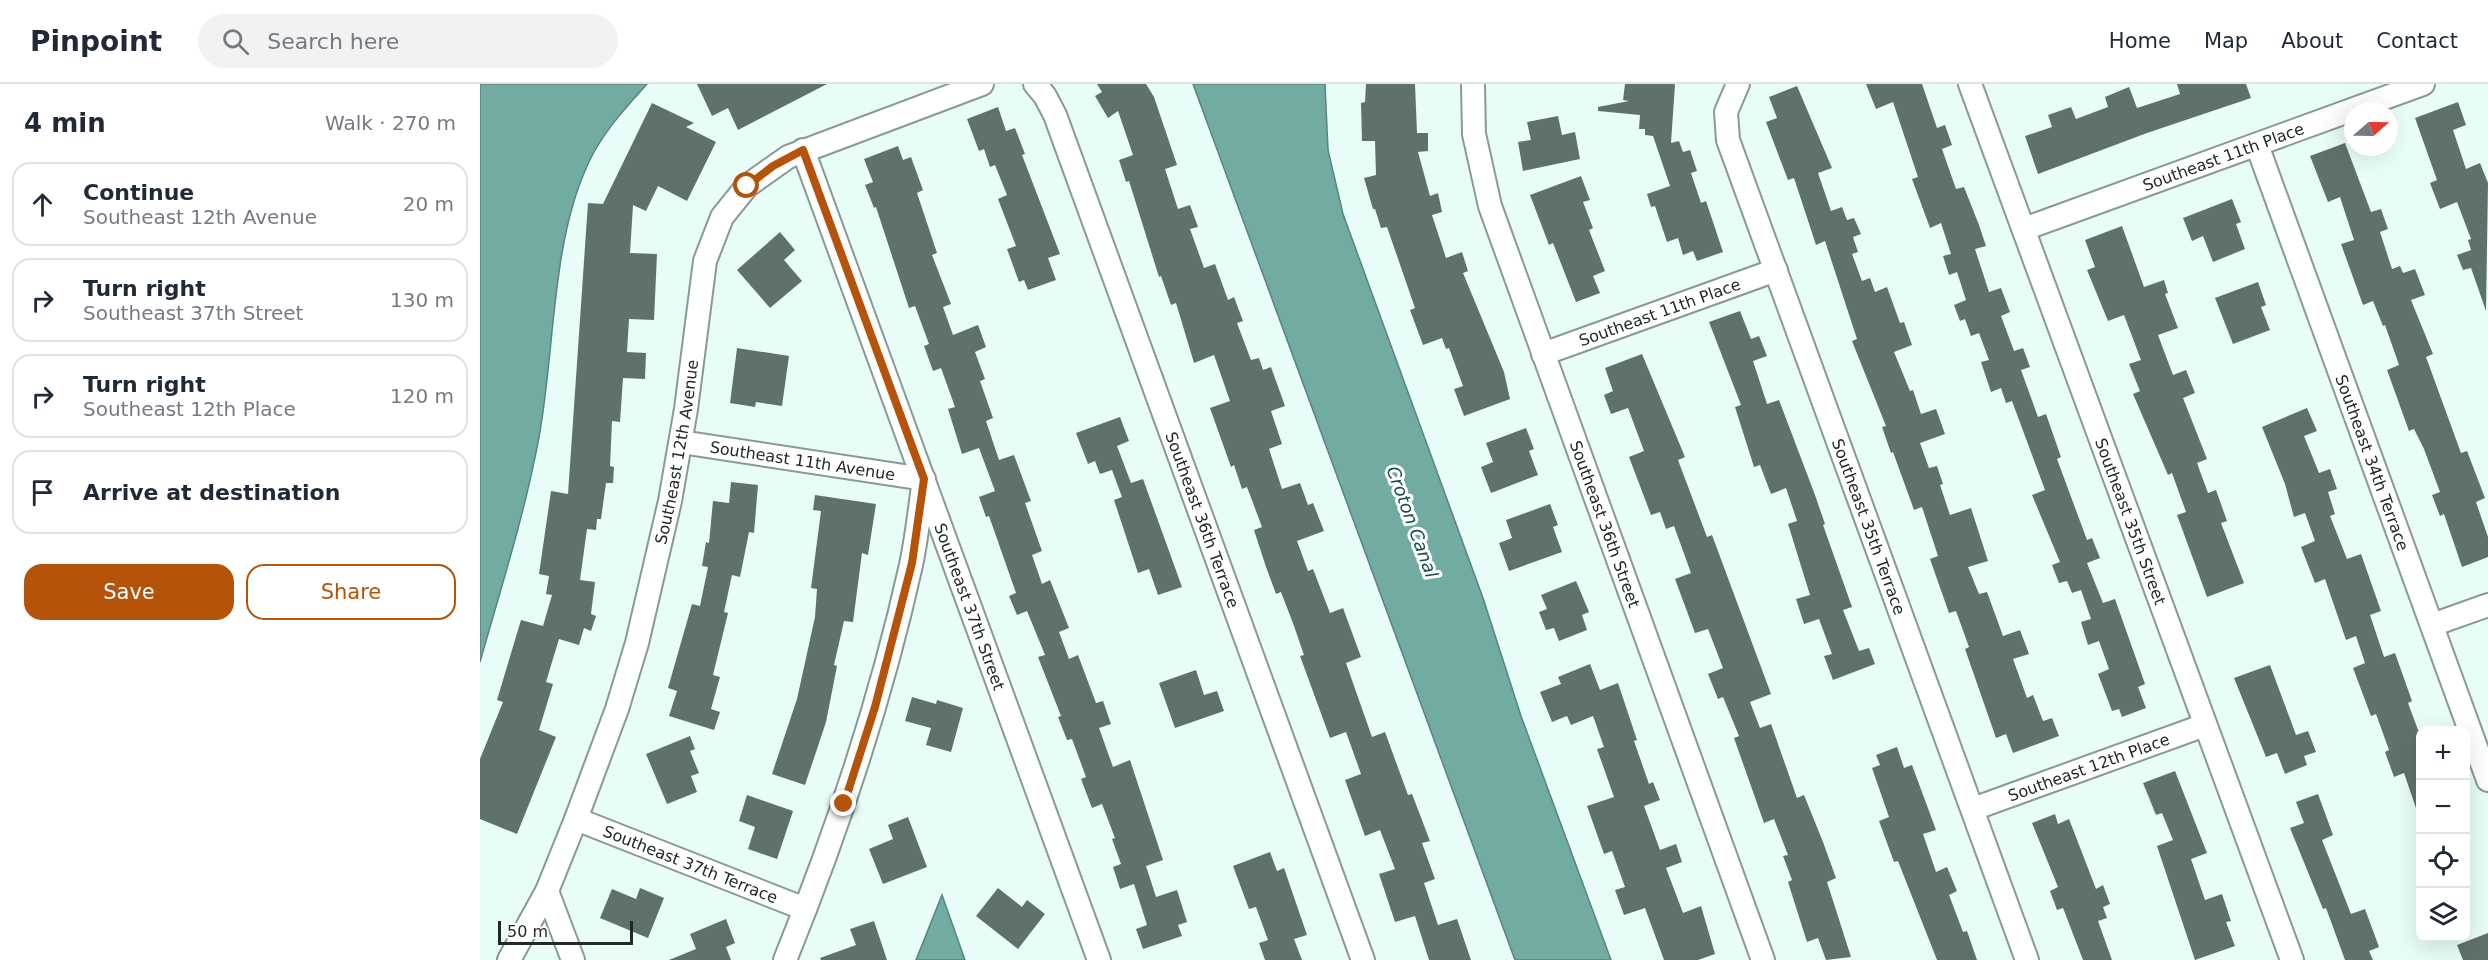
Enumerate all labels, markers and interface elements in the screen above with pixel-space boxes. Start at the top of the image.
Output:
search box [198,14,618,68]
text: Pinpoint [30,25,162,58]
icon: search [219,25,252,58]
text: Search here [267,29,399,54]
text: Home [2109,29,2171,53]
text: Map [2204,29,2248,53]
text: About [2281,29,2343,53]
text: Contact [2376,29,2458,53]
north arrow [2344,102,2398,156]
text: 4 min [24,108,106,138]
text: Walk · 270 m [325,111,456,135]
street label: Southeast 11th Place [2140,119,2307,195]
route start [733,172,759,198]
text: Continue [83,180,194,205]
icon: ahead [26,188,59,221]
text: 20 m [403,192,454,216]
text: Southeast 12th Avenue [83,205,317,229]
street label: Southeast 11th Place [1576,275,1743,350]
text: Turn right [83,276,206,301]
icon: right [26,284,59,317]
text: 130 m [390,288,454,312]
text: Southeast 37th Street [83,301,303,325]
street label: Southeast 12th Avenue [651,359,702,546]
text: Turn right [83,372,206,397]
street label: Southeast 34th Terrace [2331,372,2413,553]
icon: right [26,380,59,413]
text: 120 m [390,384,454,408]
text: Southeast 12th Place [83,397,296,421]
street label: Southeast 36th Terrace [1161,429,1243,611]
street label: Southeast 35th Street [2091,435,2170,608]
street label: Southeast 35th Terrace [1828,436,1909,617]
street label: Southeast 11th Avenue [709,438,897,484]
street label: Southeast 36th Street [1566,438,1644,610]
water label: Croton Canal [1383,463,1442,581]
icon: arrive [26,476,59,509]
text: Arrive at destination [83,480,340,505]
street label: Southeast 37th Street [930,521,1009,693]
button: Save [24,564,234,620]
button: Share [246,564,456,620]
map controls [2416,726,2470,942]
button: + [2416,726,2470,780]
street label: Southeast 12th Place [2006,730,2172,806]
button: − [2416,780,2470,834]
route end [830,790,856,816]
street label: Southeast 37th Terrace [600,822,780,907]
button: locate [2416,834,2470,888]
button: layers [2416,888,2470,942]
scale bar [498,918,633,946]
text: 50 m [507,922,548,941]

